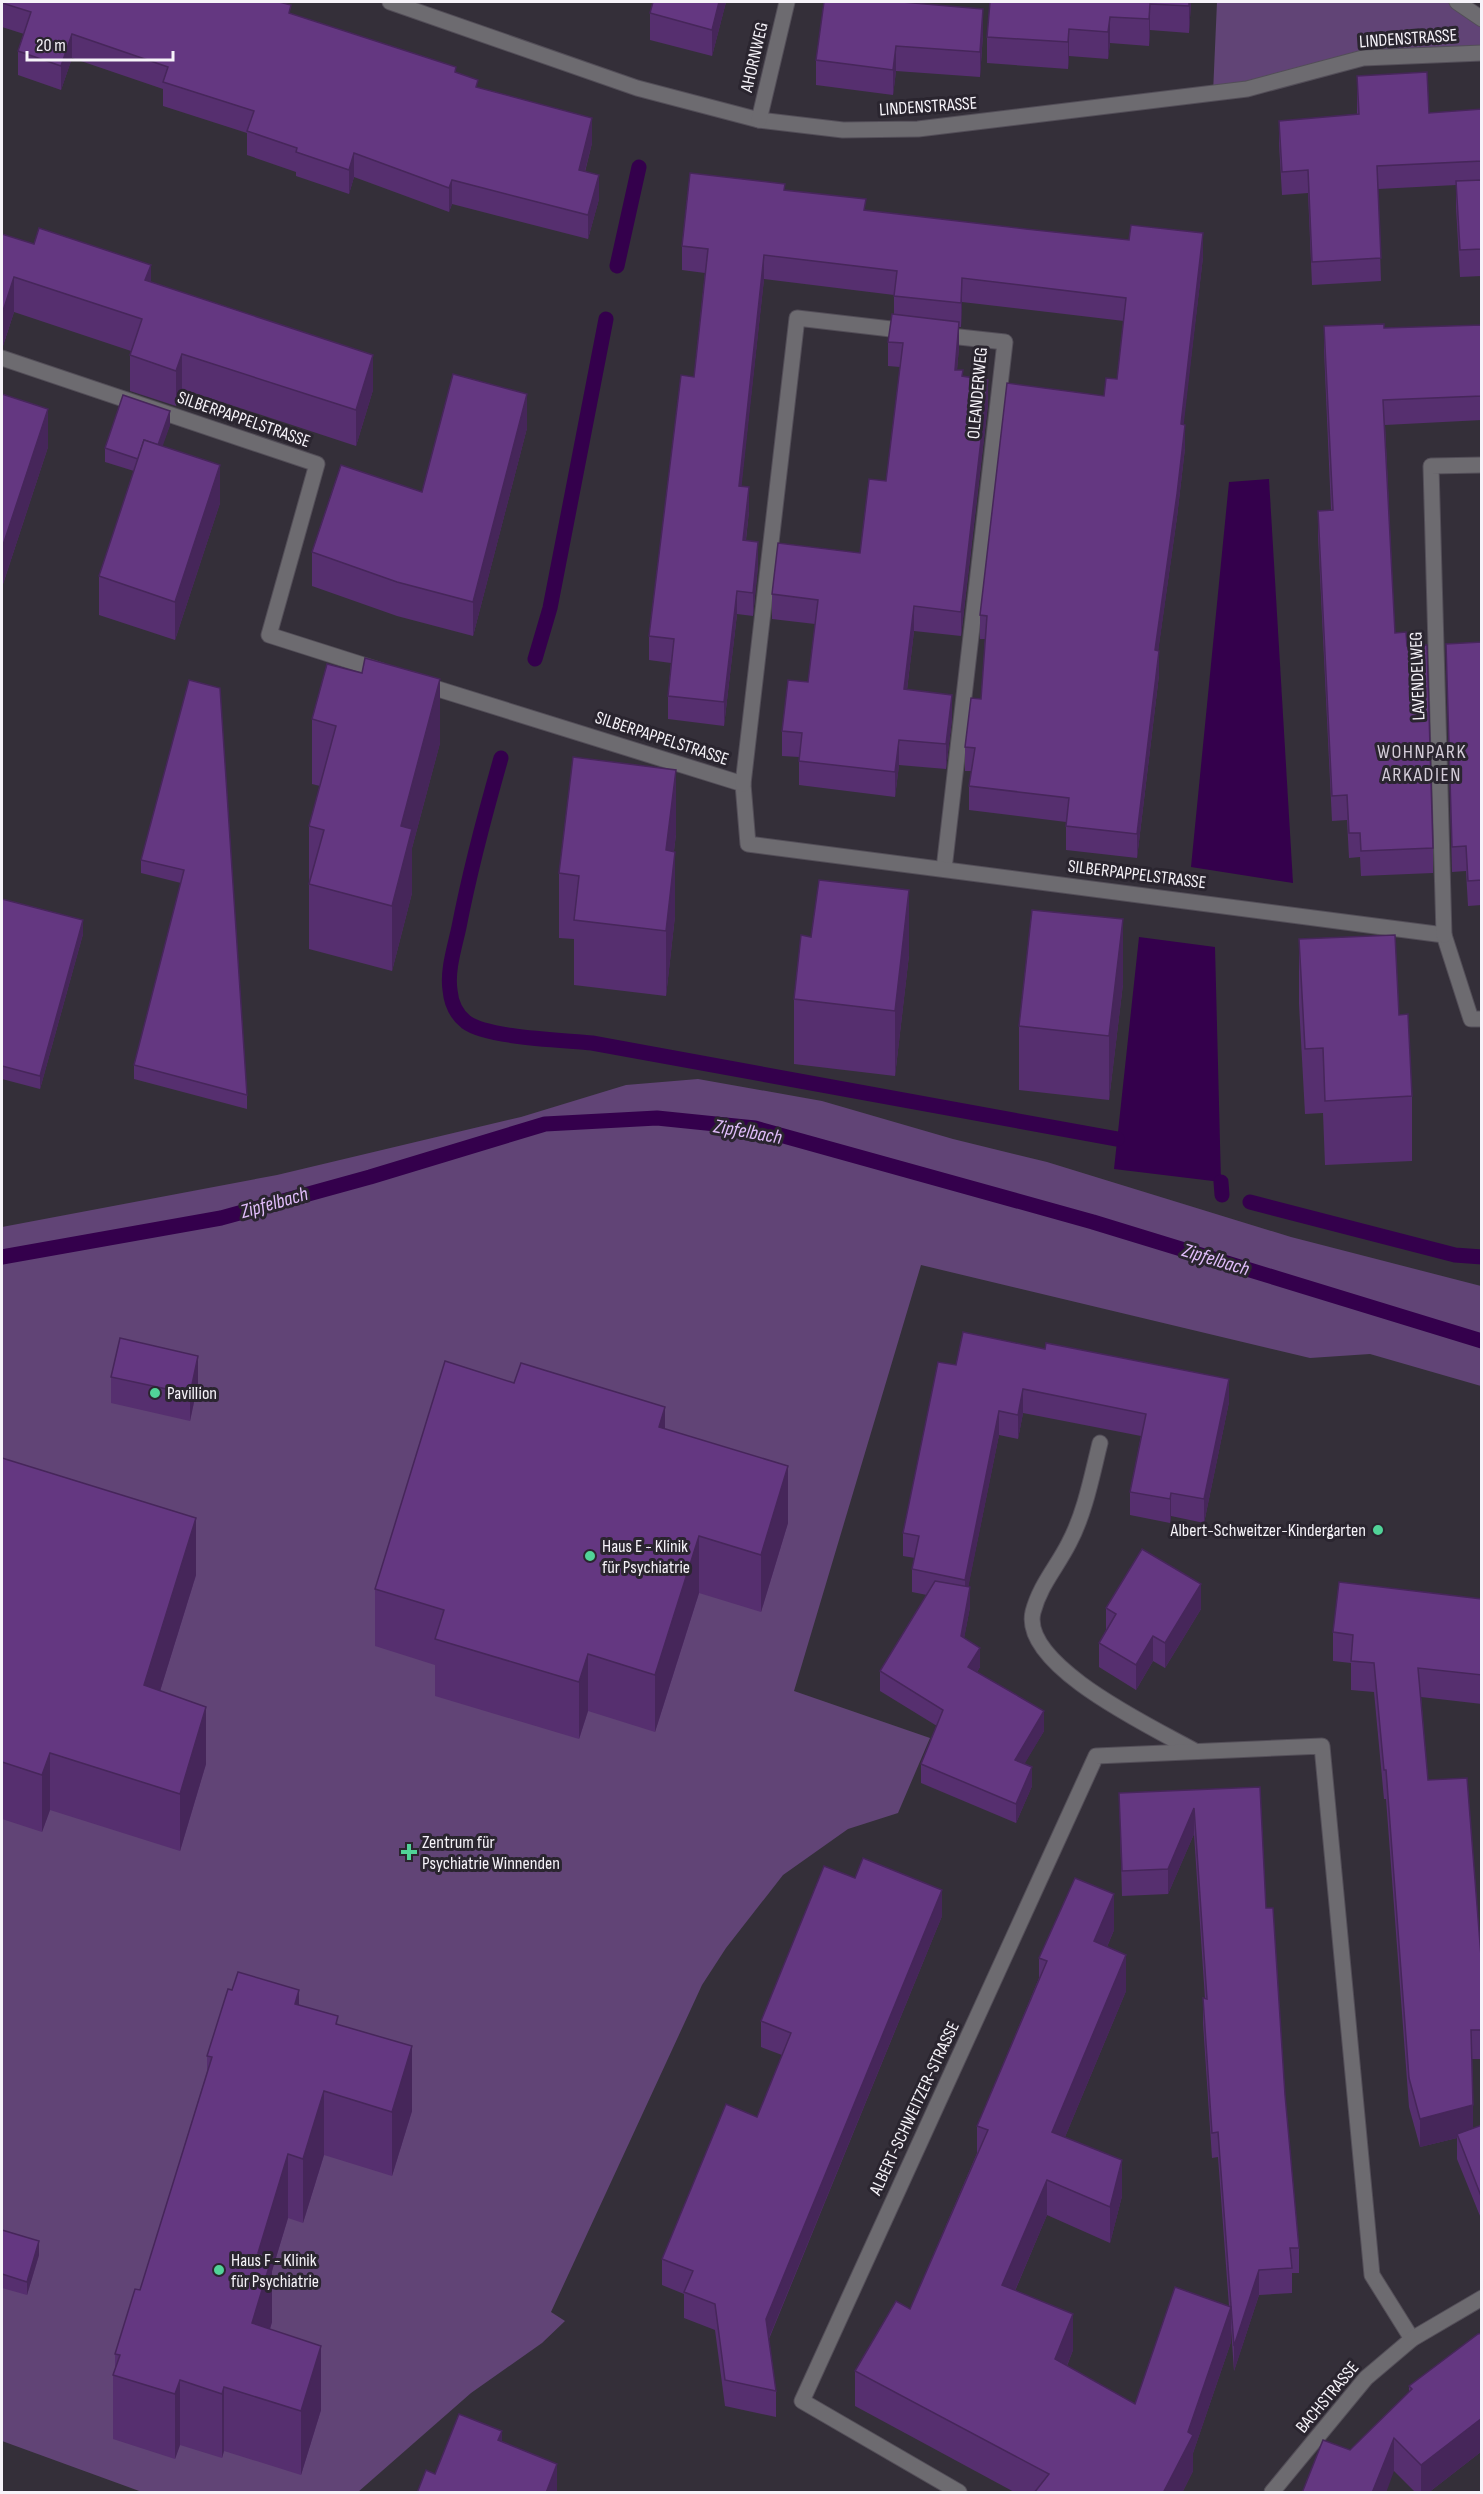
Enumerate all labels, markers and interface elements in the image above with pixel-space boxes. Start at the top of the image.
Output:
street label: AHORNWEG [736,20,773,95]
scale bar [27,24,172,62]
street label: LINDENSTRASSE [1358,25,1458,52]
text: 20 m [36,35,66,56]
street label: LINDENSTRASSE [878,93,978,120]
street label: OLEANDERWEG [963,346,992,440]
street label: SILBERPAPPELSTRASSE [175,387,313,452]
street label: LAVENDELWEG [1405,631,1430,721]
street label: SILBERPAPPELSTRASSE [592,707,731,770]
district label: WOHNPARK ARKADIEN [1377,740,1467,787]
street label: SILBERPAPPELSTRASSE [1067,856,1207,893]
water label: Zipfelbach [711,1114,784,1150]
water label: Zipfelbach [237,1182,311,1224]
water label: Zipfelbach [1178,1238,1252,1282]
place label: Pavillion [167,1383,217,1404]
marker: Pavillion [148,1386,162,1400]
place label: Albert-Schweitzer-Kindergarten [1169,1520,1366,1541]
marker: Albert-Schweitzer-Kindergarten [1371,1523,1385,1537]
place label: Haus E - Klinik für Psychiatrie [602,1536,690,1578]
marker: Haus E - Klinik für Psychiatrie [583,1549,597,1563]
place label: Zentrum für Psychiatrie Winnenden [422,1832,560,1874]
marker: Zentrum für Psychiatrie Winnenden [400,1843,418,1861]
street label: ALBERT-SCHWEITZER-STRASSE [865,2018,964,2199]
place label: Haus F - Klinik für Psychiatrie [231,2250,319,2292]
marker: Haus F - Klinik für Psychiatrie [212,2263,226,2277]
street label: BACHSTRASSE [1291,2357,1363,2437]

